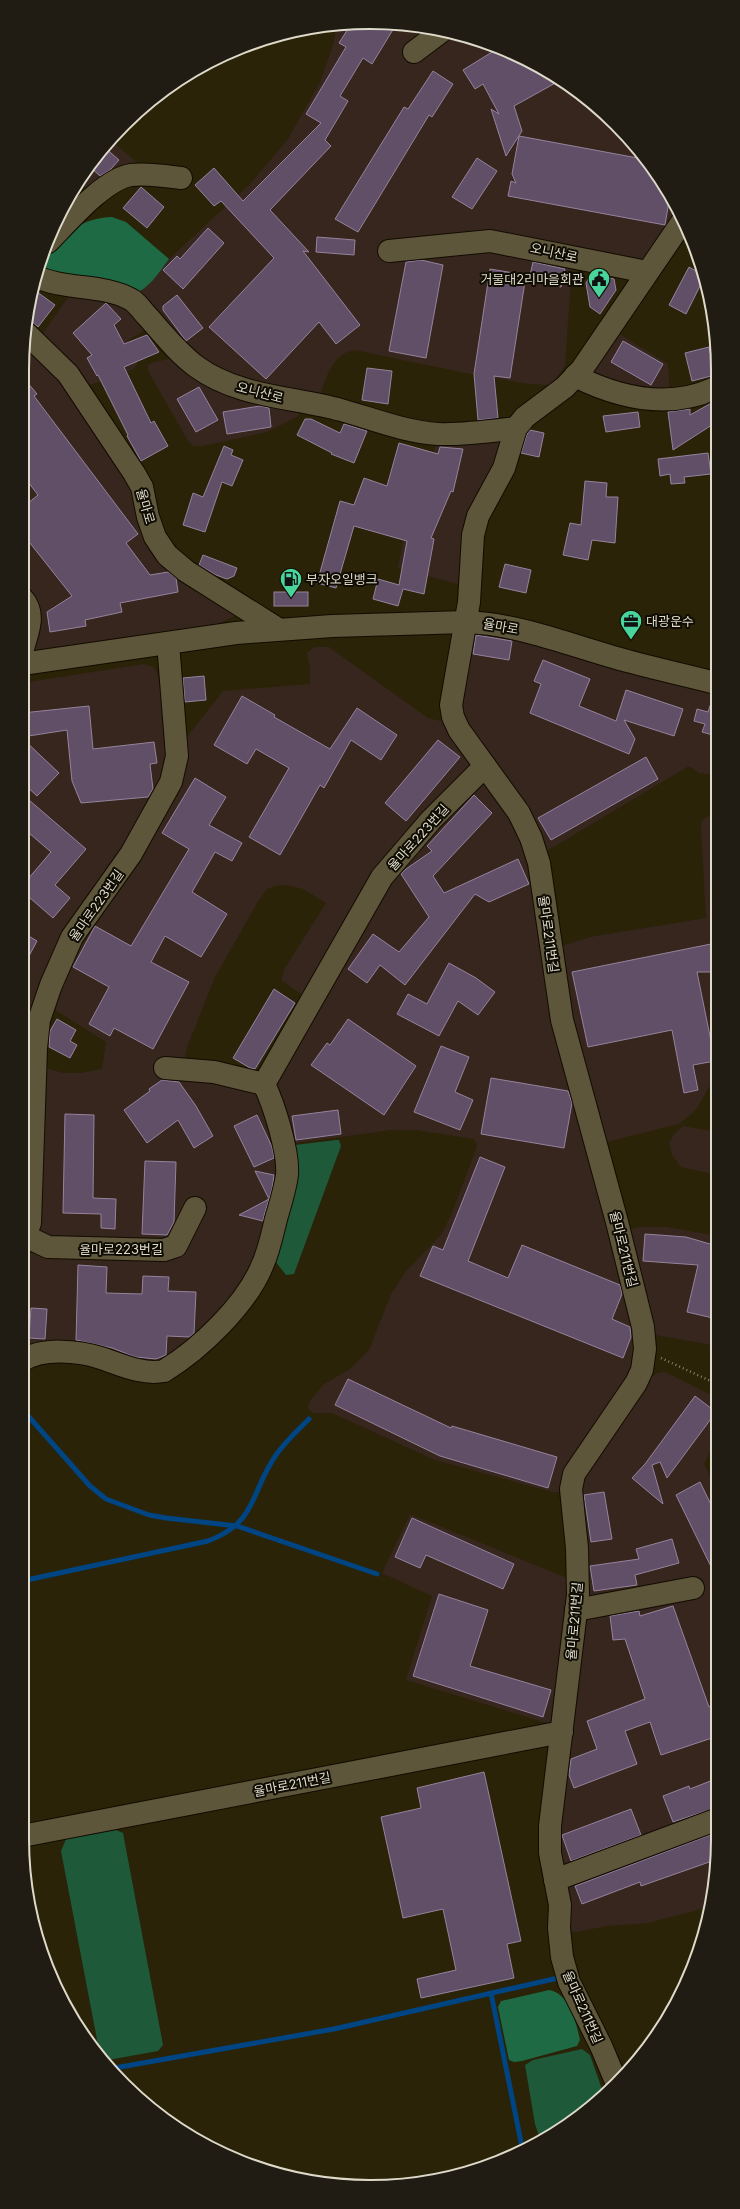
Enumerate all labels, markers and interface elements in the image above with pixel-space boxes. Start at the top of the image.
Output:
street label: 오니산로 [529,239,579,265]
public building icon: 거물대2리마을회관 [586,266,612,299]
place label: 거물대2리마을회관 [480,271,584,287]
street label: 오니산로 [235,378,285,406]
street label: 율마로 [133,487,159,525]
fuel station icon: 부자오일뱅크 [278,566,304,599]
place label: 부자오일뱅크 [306,571,378,587]
office icon: 대광운수 [618,608,644,641]
place label: 대광운수 [646,613,694,629]
street label: 율마로 [482,615,520,637]
street label: 율마로223번길 [384,801,452,873]
street label: 율마로223번길 [65,866,127,944]
street label: 율마로211번길 [536,894,562,974]
street label: 율마로211번길 [607,1209,641,1289]
street label: 율마로223번길 [79,1241,163,1257]
street label: 율마로211번길 [563,1581,585,1661]
street label: 율마로211번길 [252,1769,332,1799]
street label: 율마로211번길 [560,1968,606,2046]

